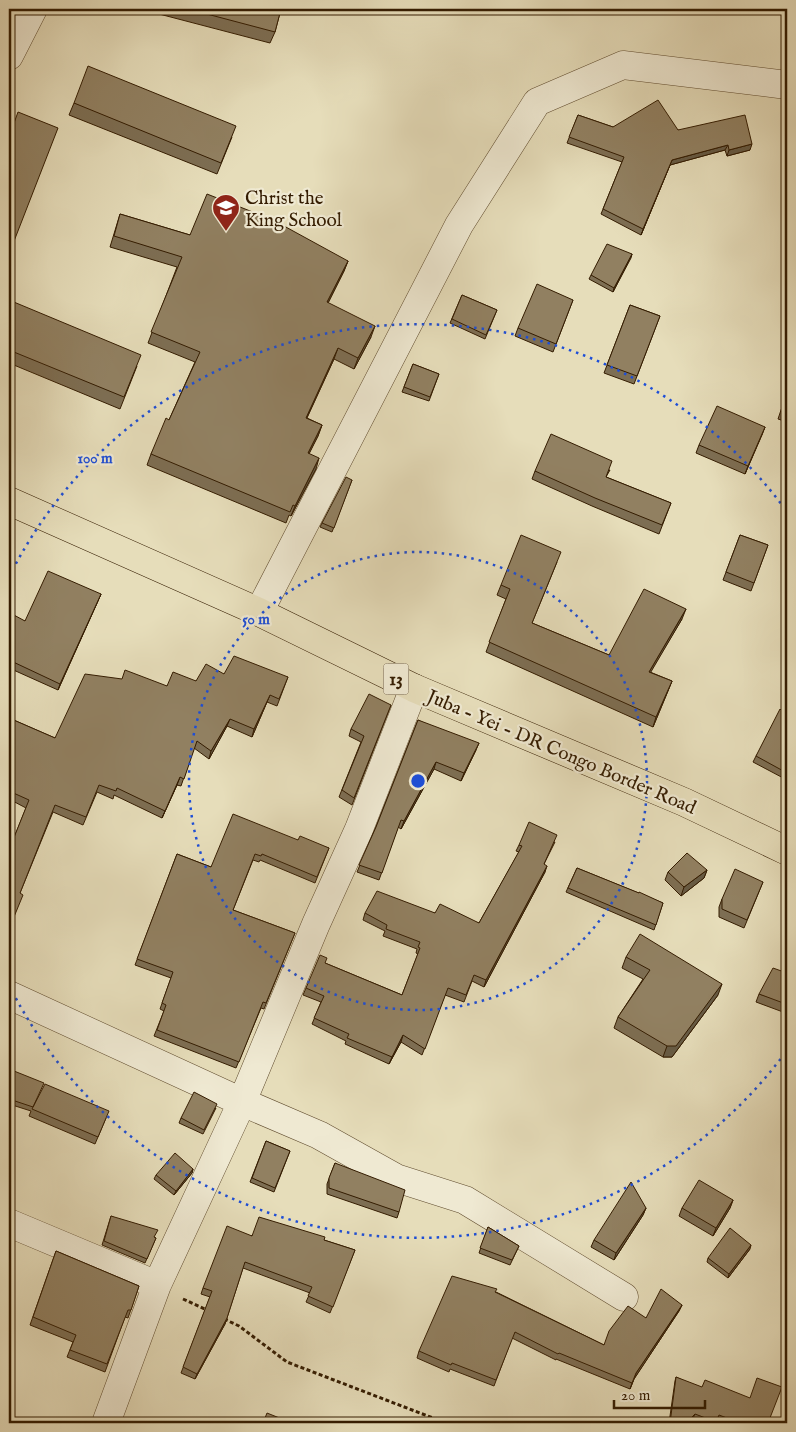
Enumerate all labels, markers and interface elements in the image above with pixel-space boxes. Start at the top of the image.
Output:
place label: Christ the King School [245,187,343,233]
school or university icon: Christ the King School [211,193,241,232]
text: 100 m [77,449,113,468]
text: 50 m [242,610,270,629]
road number: 13 [384,664,408,694]
street label: Juba - Yei - DR Congo Border Road [421,684,700,821]
centre of rings [409,772,427,790]
scale bar [614,1377,705,1409]
text: 20 m [621,1386,651,1405]

